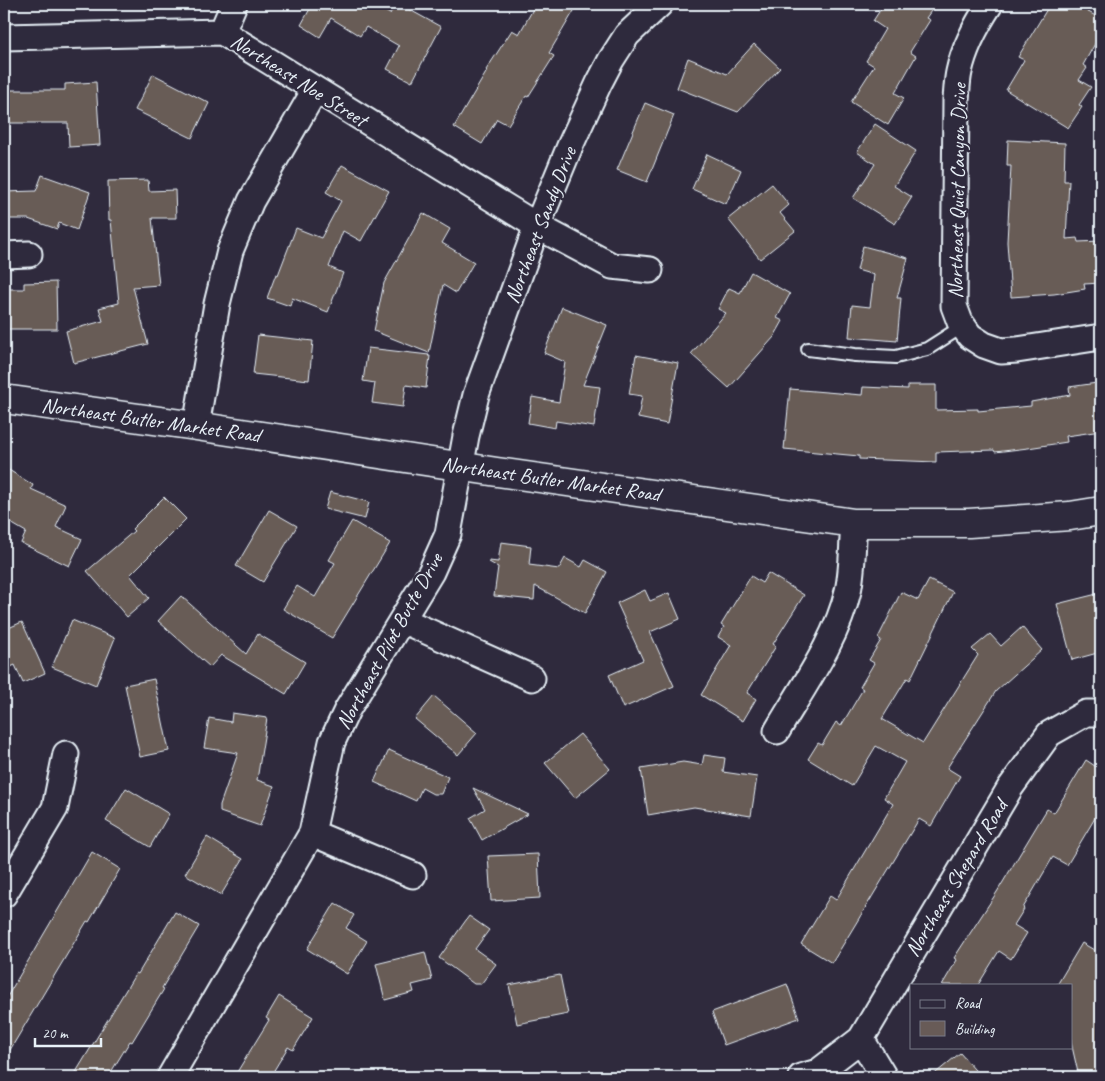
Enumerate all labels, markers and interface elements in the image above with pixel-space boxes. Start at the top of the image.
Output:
street label: Northeast Noe Street [226,28,375,134]
street label: Northeast Quiet Canyon Drive [942,81,972,299]
street label: Northeast Sandy Drive [498,142,582,307]
street label: Northeast Butler Market Road [40,392,265,449]
street label: Northeast Butler Market Road [440,451,665,508]
street label: Northeast Pilot Butte Drive [330,547,449,734]
street label: Northeast Shepard Road [899,792,1015,961]
legend [910,984,1072,1048]
text: Road [955,994,982,1013]
scale bar [35,1016,101,1048]
text: Building [955,1020,995,1039]
text: 20 m [42,1024,69,1043]

